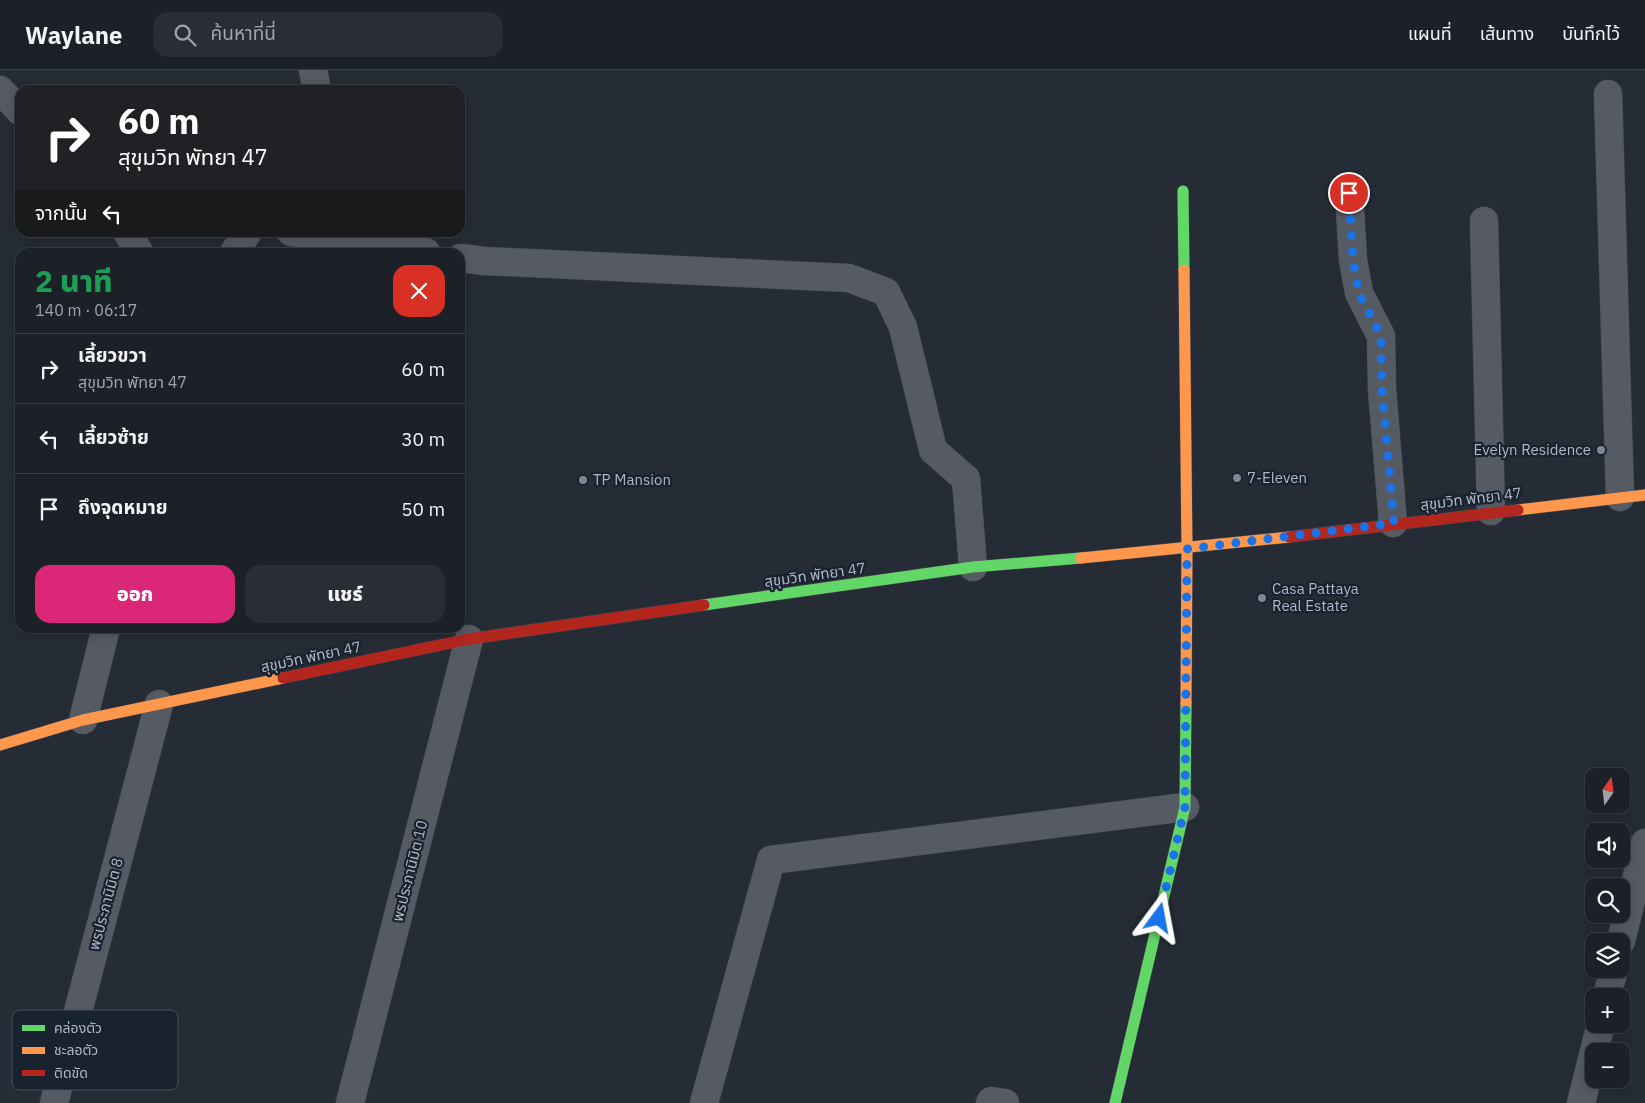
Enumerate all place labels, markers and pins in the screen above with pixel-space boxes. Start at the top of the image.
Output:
pin [1328,172,1370,214]
place label: Evelyn Residence [1473,440,1591,459]
marker: Evelyn Residence [1595,444,1607,456]
place label: 7-Eleven [1247,468,1307,487]
place label: TP Mansion [593,470,671,489]
marker: 7-Eleven [1231,472,1243,484]
marker: TP Mansion [577,474,589,486]
place label: Casa Pattaya Real Estate [1272,579,1359,615]
marker: Casa Pattaya Real Estate [1256,592,1268,604]

